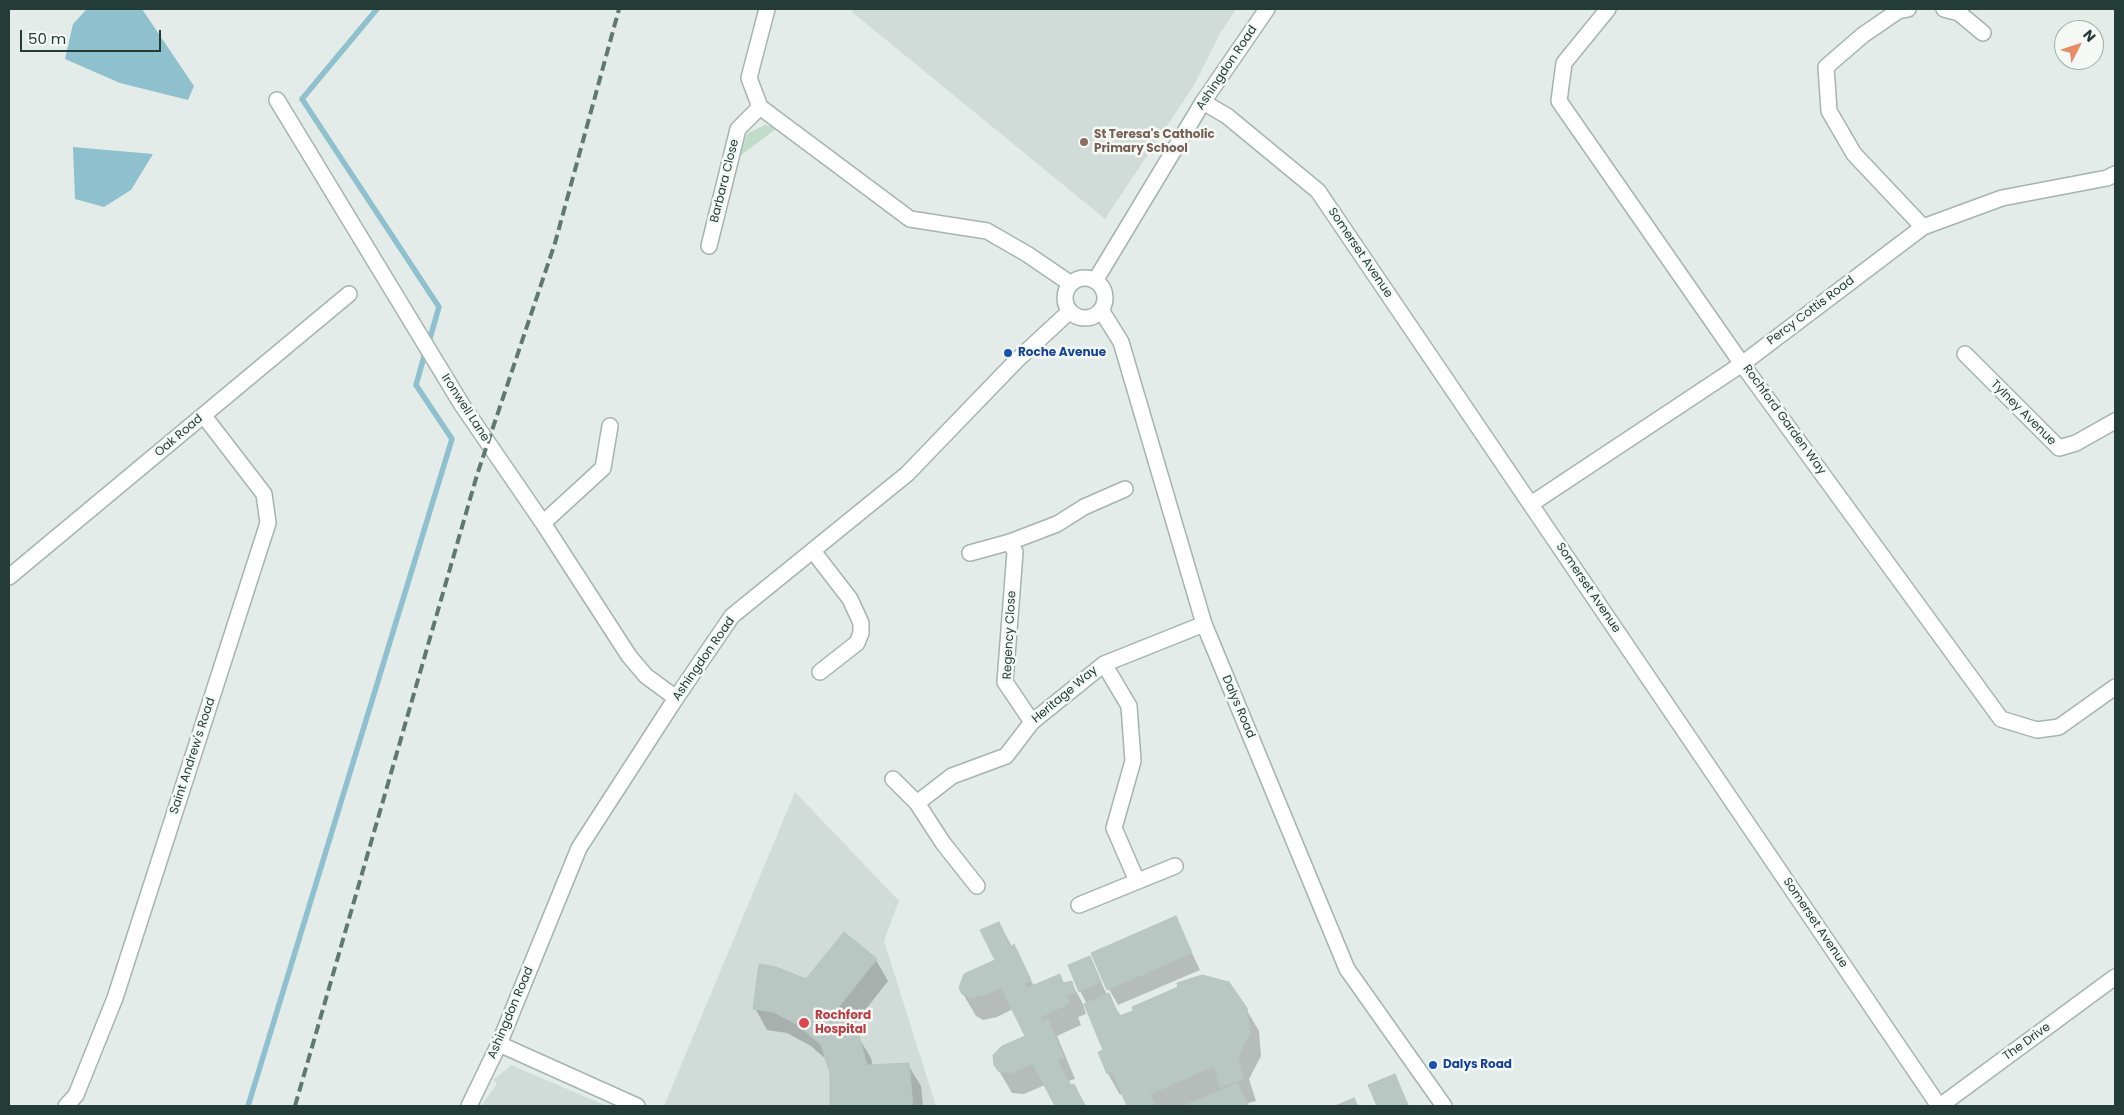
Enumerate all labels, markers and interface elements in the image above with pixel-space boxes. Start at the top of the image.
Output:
scale bar [22,20,164,52]
north arrow [2054,20,2104,70]
street label: Ashingdon Road [1193,23,1261,113]
text: N [2079,25,2101,46]
text: 50 m [28,28,66,49]
place label: St Teresa's Catholic Primary School [1094,128,1215,156]
marker: St Teresa's Catholic Primary School [1078,136,1090,148]
street label: Barbara Close [708,138,742,224]
street label: Somerset Avenue [1325,205,1395,301]
street label: Percy Cottis Road [1765,274,1857,348]
place label: Roche Avenue [1018,346,1106,360]
marker: Roche Avenue [1002,347,1014,359]
street label: Rochford Garden Way [1739,362,1829,478]
street label: Ironwell Lane [438,372,492,444]
street label: Tylney Avenue [1987,377,2059,449]
street label: Oak Road [152,412,206,460]
street label: Somerset Avenue [1553,540,1623,636]
street label: Regency Close [1000,590,1020,680]
street label: Ashingdon Road [670,614,738,704]
street label: Heritage Way [1029,663,1101,727]
street label: Dalys Road [1218,673,1258,741]
street label: Saint Andrew's Road [167,696,219,816]
street label: Somerset Avenue [1780,875,1850,971]
street label: Ashingdon Road [485,965,537,1061]
place label: Rochford Hospital [815,1009,871,1037]
marker: Rochford Hospital [797,1016,811,1030]
street label: The Drive [2001,1020,2053,1064]
place label: Dalys Road [1443,1058,1512,1072]
marker: Dalys Road [1427,1059,1439,1071]

